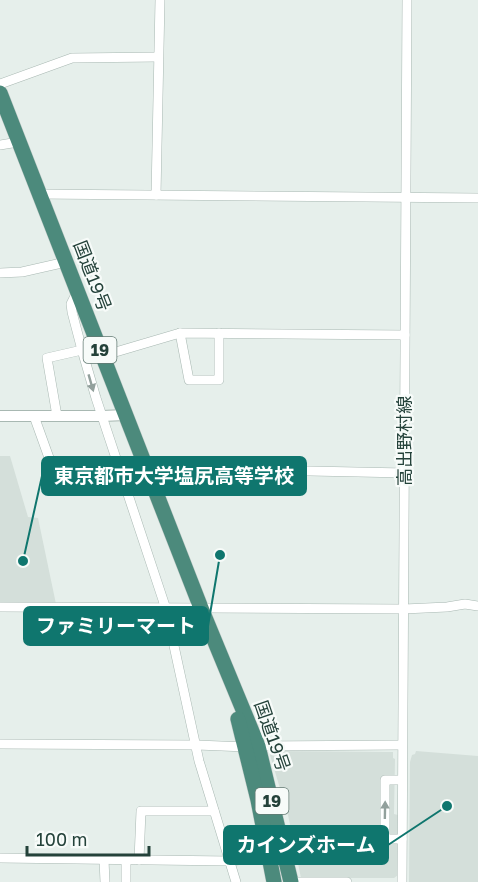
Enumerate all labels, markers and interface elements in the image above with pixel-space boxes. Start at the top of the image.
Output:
street label: 国道19号 [69,237,116,314]
road number: 19 [84,337,116,363]
one-way arrow [87,374,97,392]
street label: 高出野村線 [393,396,415,486]
callout: 東京都市大学塩尻高等学校 [42,457,306,495]
text: 東京都市大学塩尻高等学校 [54,463,294,487]
callout: ファミリーマート [24,607,208,645]
text: ファミリーマート [36,613,196,637]
street label: 国道19号 [251,697,295,774]
road number: 19 [256,788,288,814]
one-way arrow [380,800,390,819]
scale bar [27,819,148,857]
callout: カインズホーム [224,826,388,864]
text: 100 m [36,828,87,850]
text: カインズホーム [237,832,376,856]

